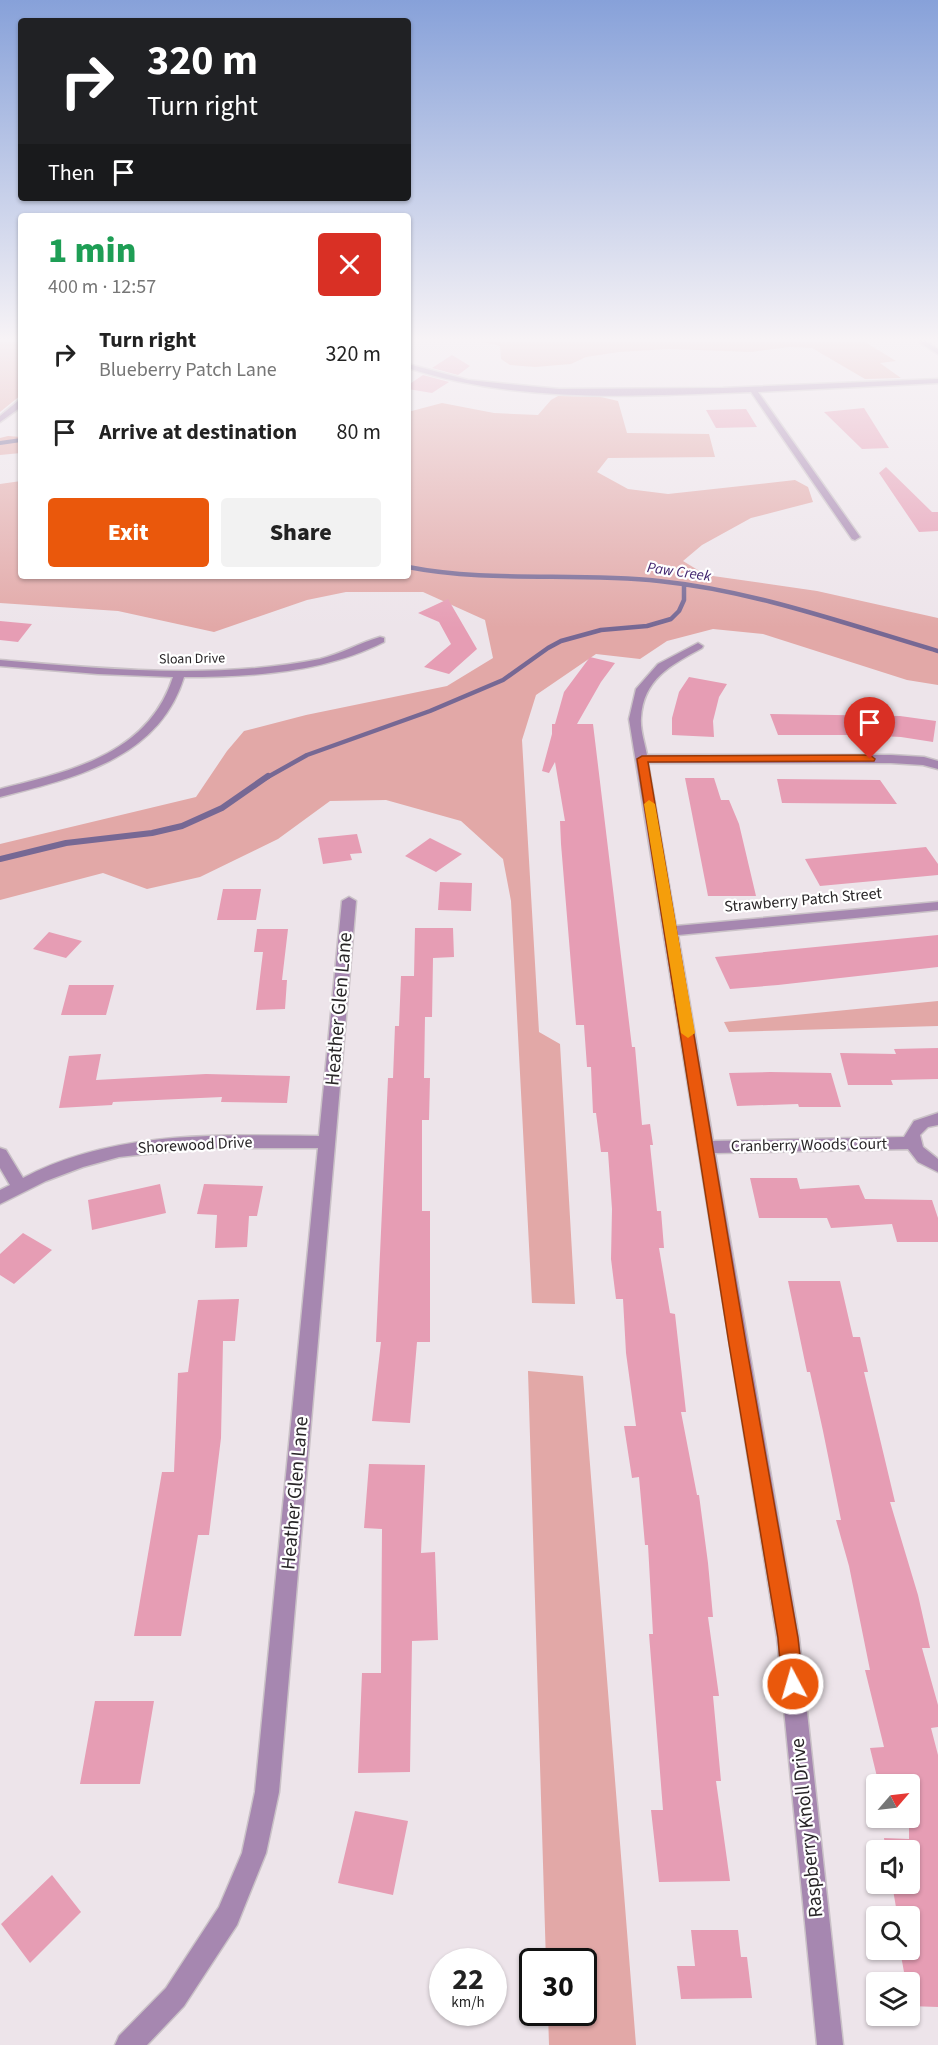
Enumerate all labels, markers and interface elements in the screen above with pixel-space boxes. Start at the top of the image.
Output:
text: 320 m [147,31,258,91]
icon: right [48,42,126,120]
text: Turn right [147,87,258,126]
icon: arrive [107,156,140,189]
text: Then [48,157,95,189]
text: 1 min [48,225,136,276]
button: close [318,233,381,296]
text: 400 m · 12:57 [48,273,156,301]
text: Turn right [99,324,196,356]
icon: right [48,338,81,371]
text: 320 m [326,338,381,370]
text: Blueberry Patch Lane [99,356,277,384]
icon: arrive [48,416,81,449]
text: Arrive at destination [99,416,297,448]
text: 80 m [336,416,381,448]
button: Exit [48,498,209,567]
button: Share [221,498,381,567]
water label: Paw Creek [646,557,713,587]
street label: Sloan Drive [159,648,225,670]
pin [844,697,895,759]
icon: arrive [853,706,886,739]
street label: Strawberry Patch Street [723,882,883,918]
street label: Heather Glen Lane [318,931,360,1087]
street label: Shorewood Drive [137,1131,253,1159]
street label: Cranberry Woods Court [731,1133,888,1157]
street label: Heather Glen Lane [274,1415,316,1571]
position arrow [761,1652,825,1716]
street label: Raspberry Knoll Drive [784,1737,830,1919]
north arrow [866,1774,920,1828]
map controls [866,1774,920,2026]
button: sound [866,1840,920,1894]
button: search [866,1906,920,1960]
speed limit sign: 30 [519,1948,597,2026]
text: 22 [452,1958,484,2001]
button: layers [866,1972,920,2026]
text: km/h [451,1992,485,2013]

